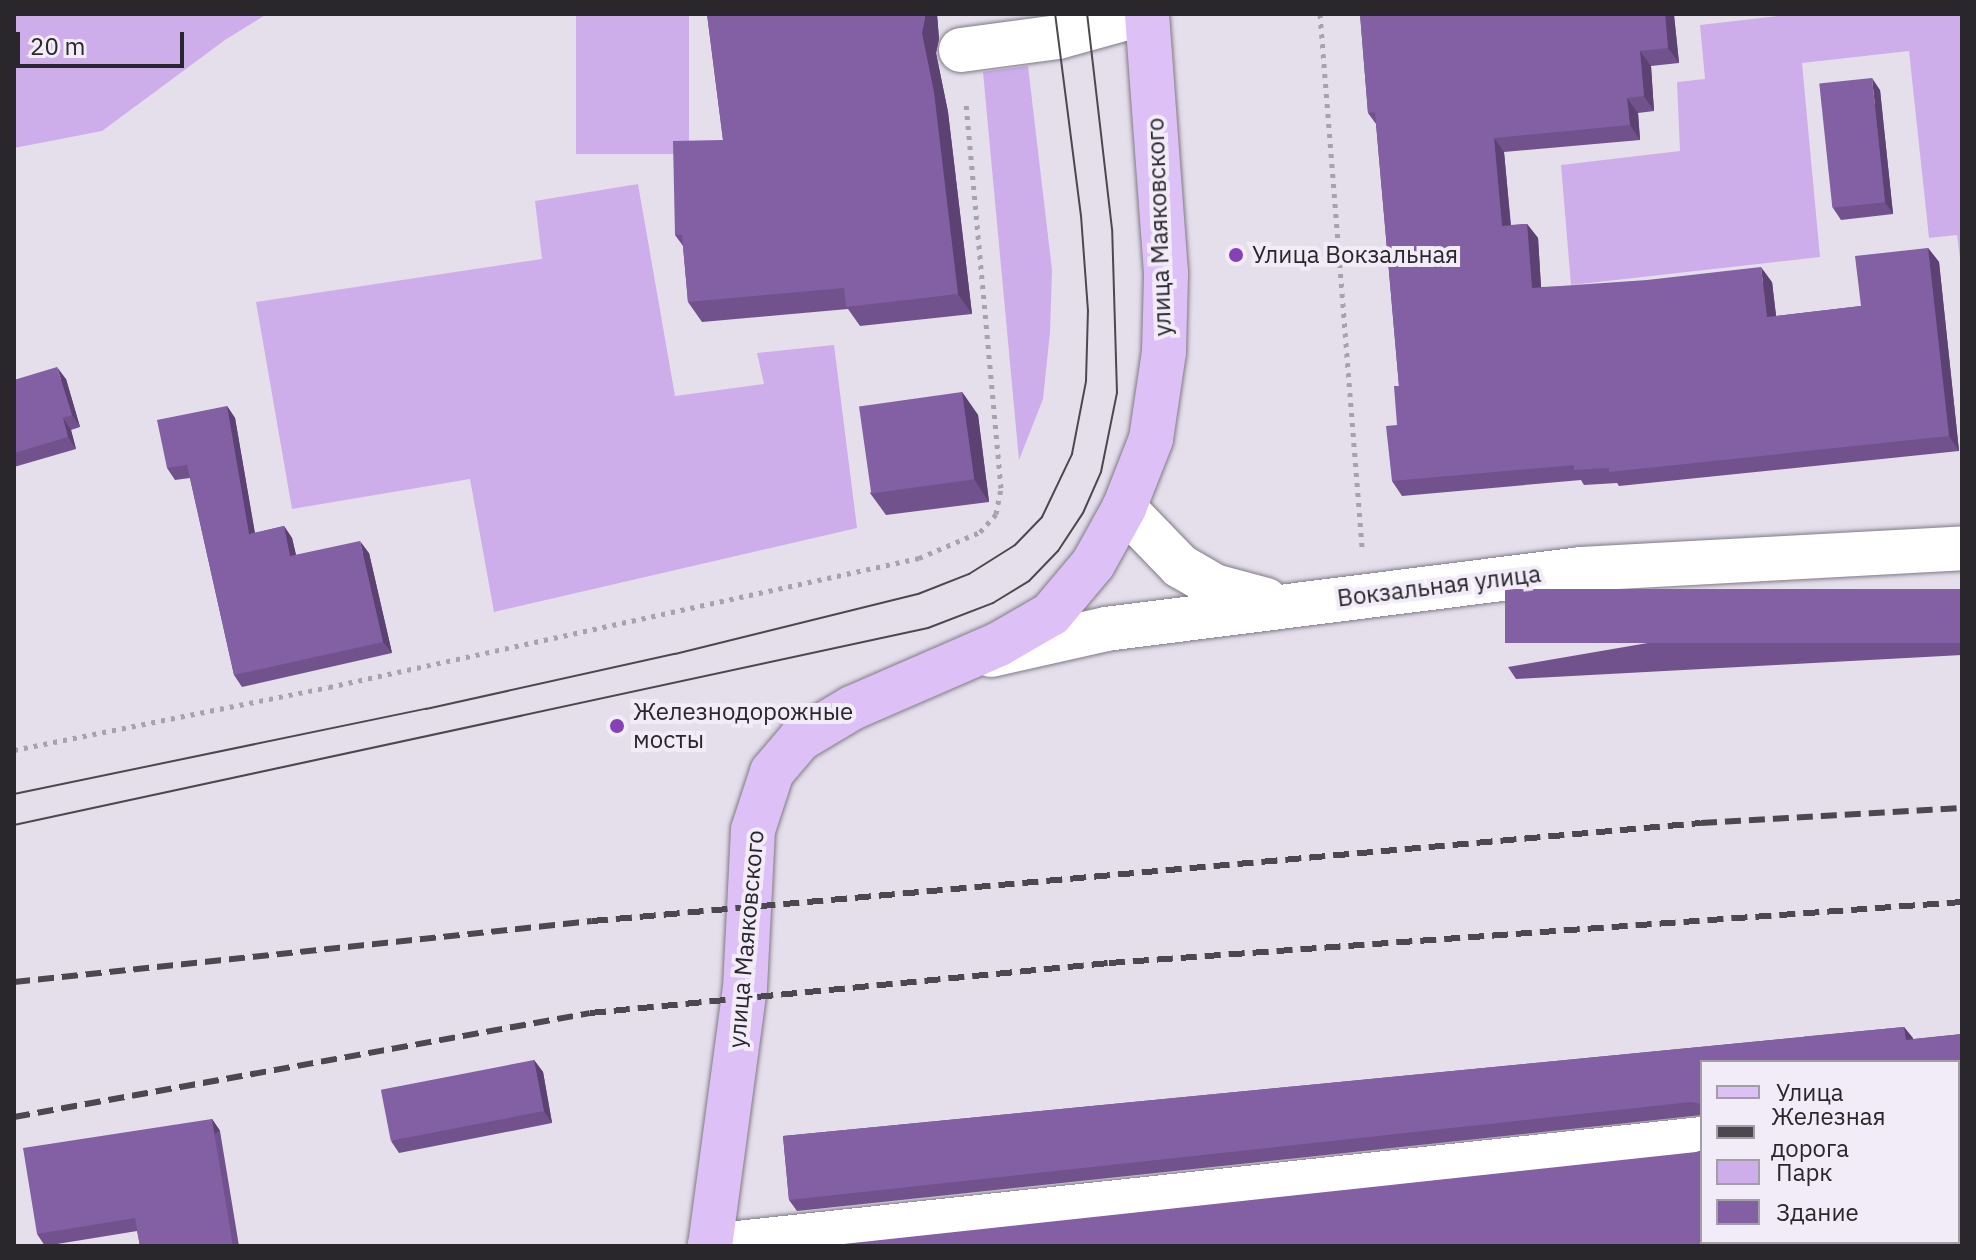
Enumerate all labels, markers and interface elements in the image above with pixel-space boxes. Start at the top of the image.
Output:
scale bar [20,16,188,66]
text: 20 m [30,30,85,62]
street label: улица Маяковского [1141,117,1177,337]
place label: Улица Вокзальная [1252,241,1458,269]
marker: Улица Вокзальная [1227,246,1245,264]
street label: Вокзальная улица [1336,559,1542,613]
place label: Железнодорожные мосты [633,698,853,754]
marker: Железнодорожные мосты [608,717,626,735]
street label: улица Маяковского [722,829,770,1049]
legend [1700,1060,1960,1244]
text: Улица [1776,1076,1844,1108]
text: Железная дорога [1771,1100,1886,1164]
text: Парк [1776,1156,1833,1188]
text: Здание [1776,1196,1859,1228]

